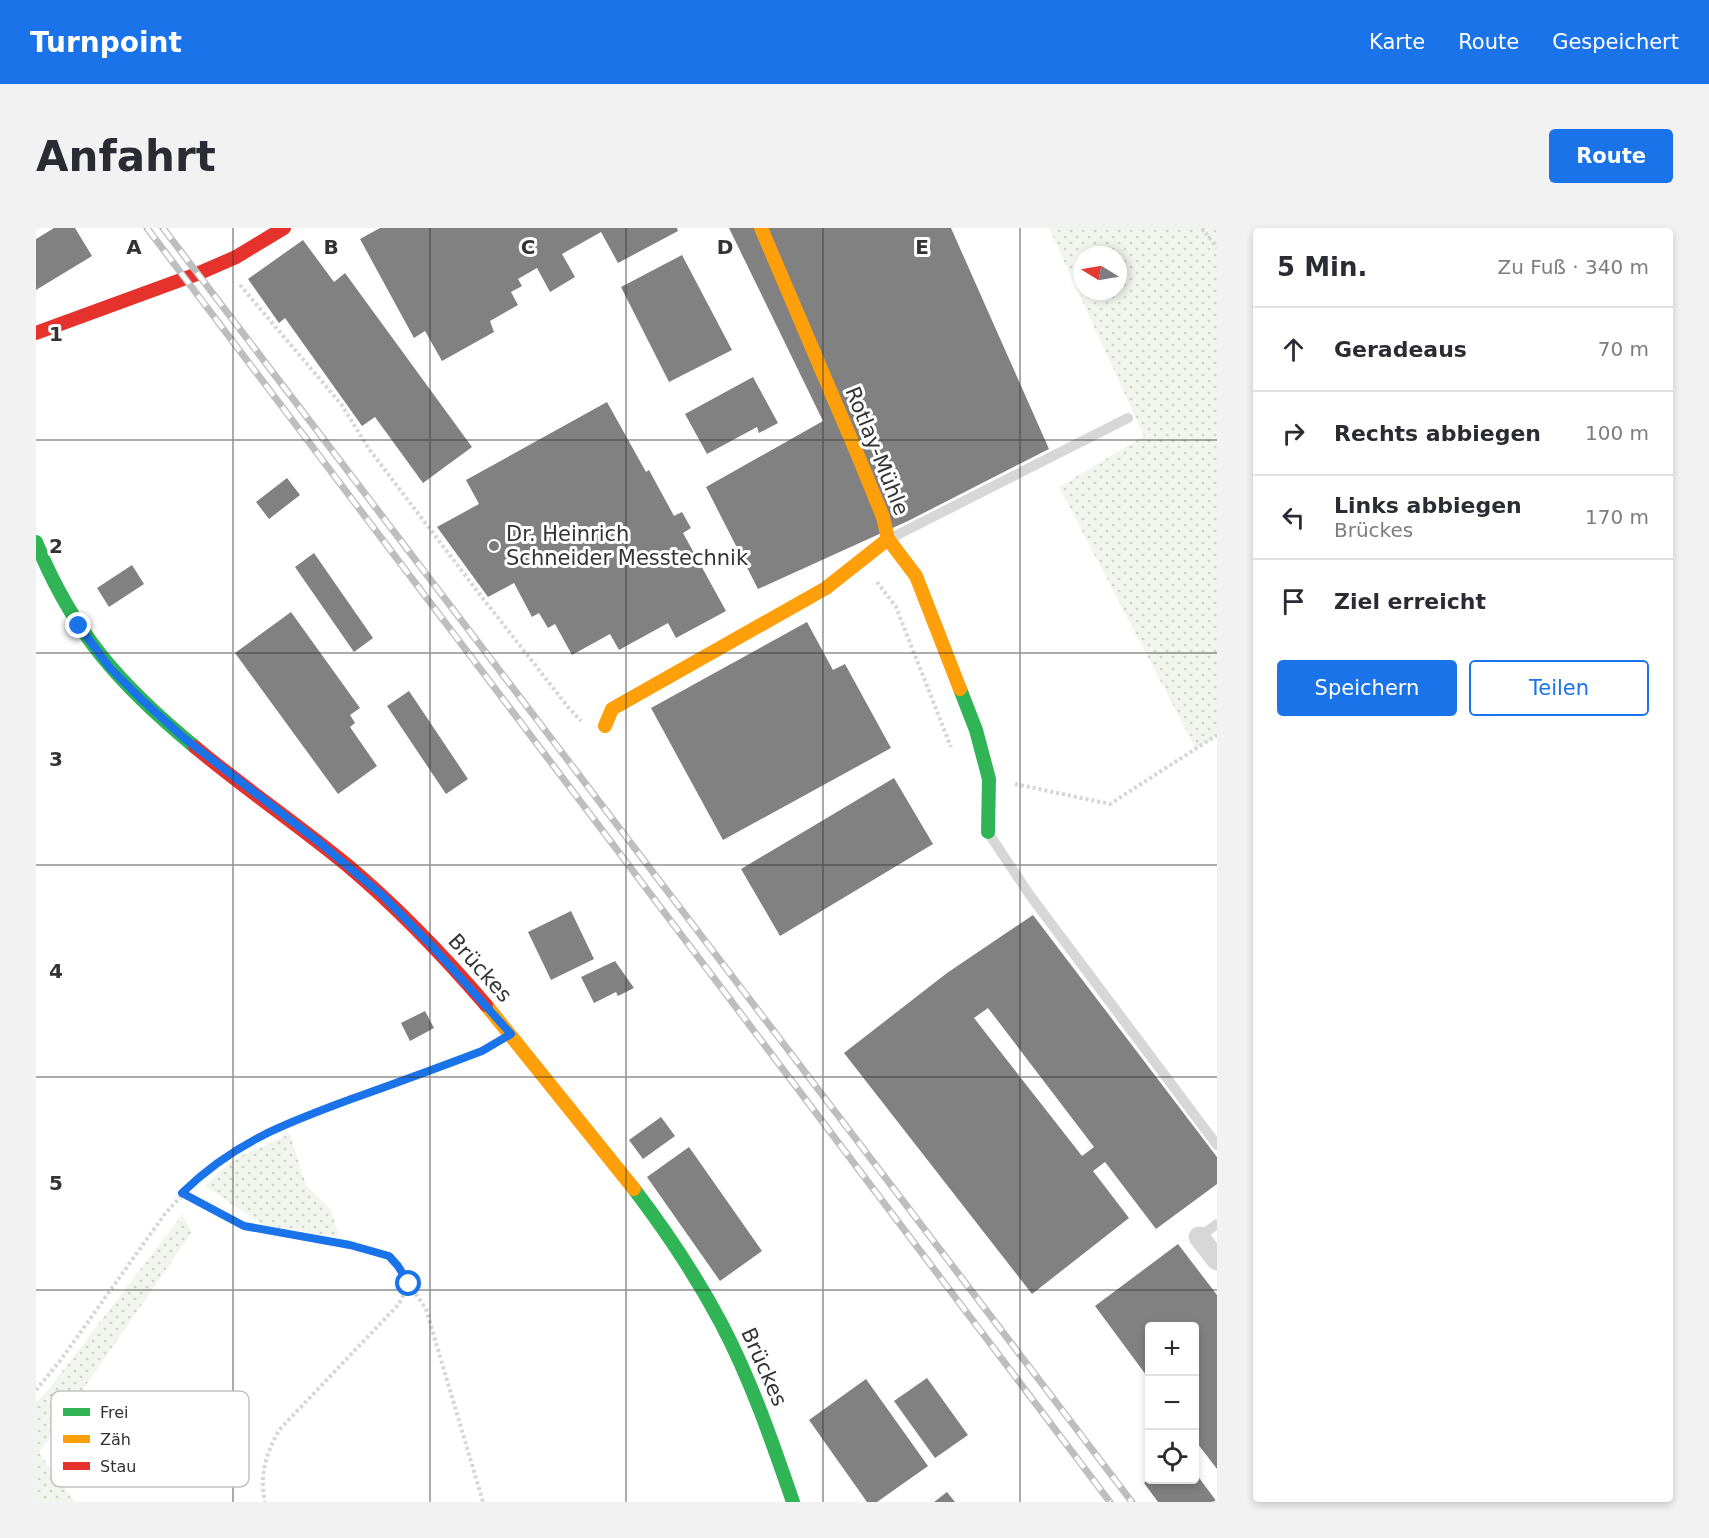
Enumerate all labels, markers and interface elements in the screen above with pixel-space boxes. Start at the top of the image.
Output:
text: Turnpoint [30,26,182,59]
text: Karte [1369,30,1425,54]
text: Route [1458,30,1519,54]
text: Gespeichert [1552,30,1679,54]
button: Route [1549,129,1673,183]
text: Anfahrt [36,132,216,181]
text: A [126,235,142,259]
text: B [323,235,339,259]
text: C [521,235,535,259]
text: D [717,235,733,259]
text: E [915,235,929,259]
north arrow [1073,246,1127,300]
text: 5 Min. [1277,252,1367,282]
text: Zu Fuß · 340 m [1497,255,1649,279]
text: 1 [49,322,63,346]
icon: ahead [1277,333,1310,366]
text: Geradeaus [1334,337,1467,362]
text: 70 m [1598,337,1649,361]
street label: Rotlay-Mühle [840,383,914,519]
icon: right [1277,417,1310,450]
text: Rechts abbiegen [1334,421,1541,446]
text: 100 m [1585,421,1649,445]
text: Links abbiegen [1334,493,1522,518]
icon: left [1277,501,1310,534]
text: 170 m [1585,505,1649,529]
text: Brückes [1334,518,1413,542]
place label: Dr. Heinrich Schneider Messtechnik [506,522,749,570]
text: 2 [49,534,63,558]
marker: Dr. Heinrich Schneider Messtechnik [487,539,501,553]
icon: arrive [1277,585,1310,618]
text: Ziel erreicht [1334,589,1486,614]
route end [65,612,91,638]
button: Speichern [1277,660,1457,716]
button: Teilen [1469,660,1649,716]
text: 3 [49,747,63,771]
street label: Brückes [443,929,517,1007]
text: 4 [49,959,63,983]
text: 5 [49,1171,63,1195]
route start [395,1270,421,1296]
map controls [1145,1322,1199,1484]
button: + [1145,1322,1199,1376]
street label: Brückes [736,1324,792,1410]
button: − [1145,1376,1199,1430]
legend [51,1391,249,1487]
text: Frei [100,1403,129,1422]
text: Zäh [100,1430,131,1449]
button: locate [1145,1430,1199,1484]
text: Stau [100,1457,136,1476]

